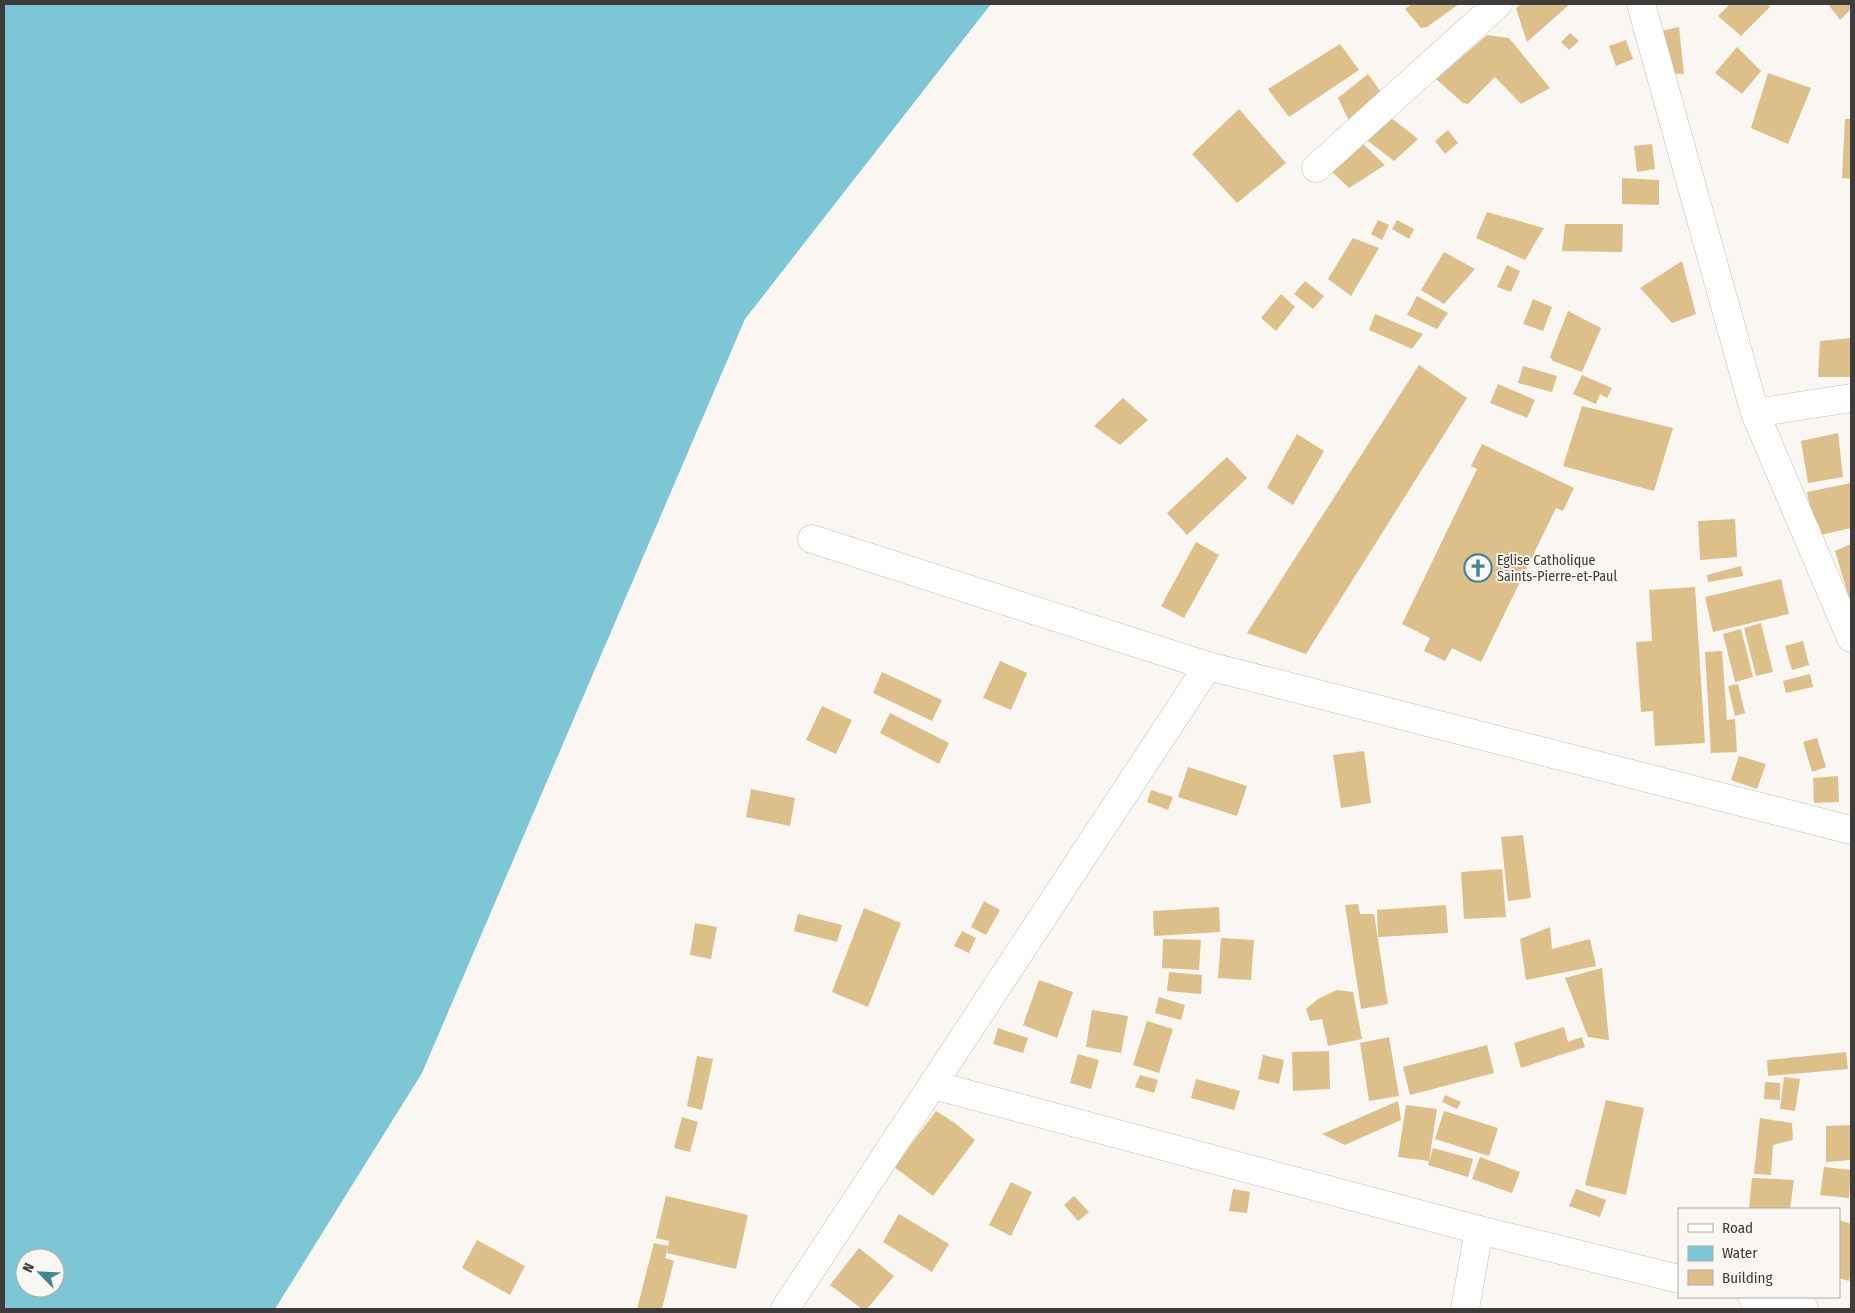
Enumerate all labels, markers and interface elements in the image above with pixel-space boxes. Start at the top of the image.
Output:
place label: Eglise Catholique Saints-Pierre-et-Paul [1497,552,1617,585]
church icon: Eglise Catholique Saints-Pierre-et-Paul [1463,553,1493,583]
legend [1678,1208,1840,1298]
text: Road [1722,1219,1753,1237]
text: Water [1722,1244,1758,1262]
north arrow [15,1248,65,1298]
text: N [19,1261,38,1275]
text: Building [1722,1269,1773,1287]

